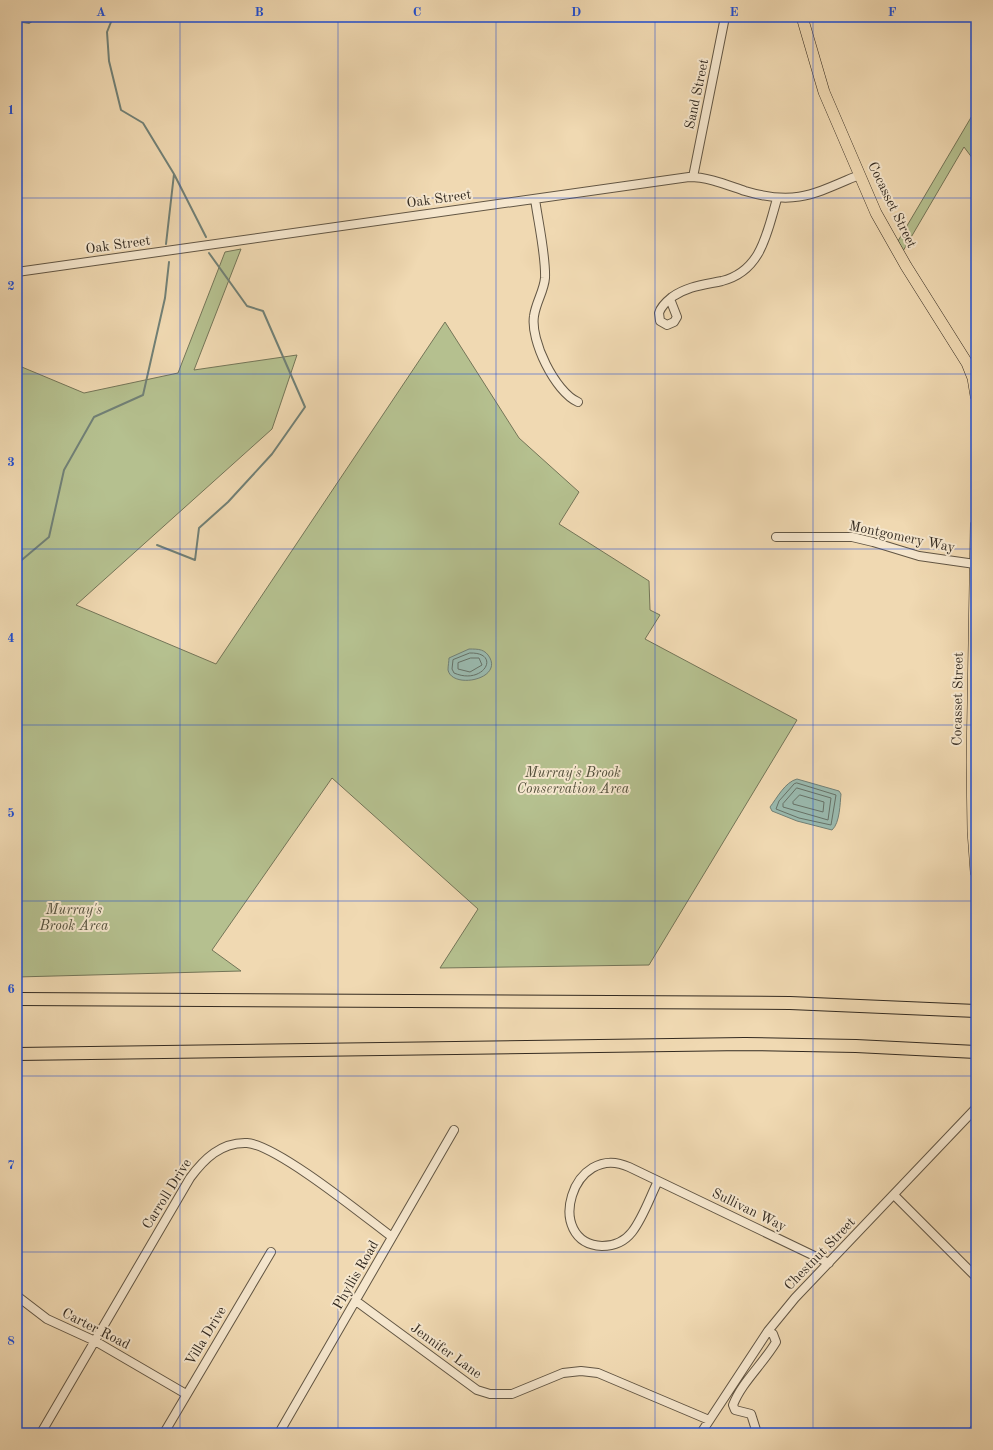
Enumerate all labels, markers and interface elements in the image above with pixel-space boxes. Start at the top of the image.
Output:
text: A [96,6,106,19]
text: B [254,6,264,19]
text: C [413,6,421,19]
text: D [571,6,581,19]
text: E [730,6,739,19]
text: F [888,6,897,19]
street label: Sand Street [683,57,711,130]
text: 1 [7,104,15,117]
street label: Cocasset Street [865,160,919,250]
street label: Oak Street [406,188,472,210]
street label: Oak Street [85,234,151,256]
text: 2 [7,280,15,293]
text: 3 [7,456,15,469]
street label: Montgomery Way [848,519,957,555]
text: 4 [7,632,15,645]
street label: Cocasset Street [950,652,966,746]
park label: Murray's Brook Conservation Area [517,766,630,796]
text: 5 [7,807,15,820]
park label: Murray's Brook Area [39,903,109,933]
text: 6 [7,983,15,996]
street label: Carroll Drive [140,1156,194,1232]
text: 7 [7,1159,15,1172]
street label: Sullivan Way [710,1186,789,1234]
street label: Chestnut Street [782,1215,858,1293]
street label: Phyllis Road [331,1238,381,1312]
street label: Villa Drive [183,1304,229,1368]
street label: Carter Road [60,1306,132,1352]
street label: Jennifer Lane [408,1321,484,1381]
text: 8 [7,1335,15,1348]

